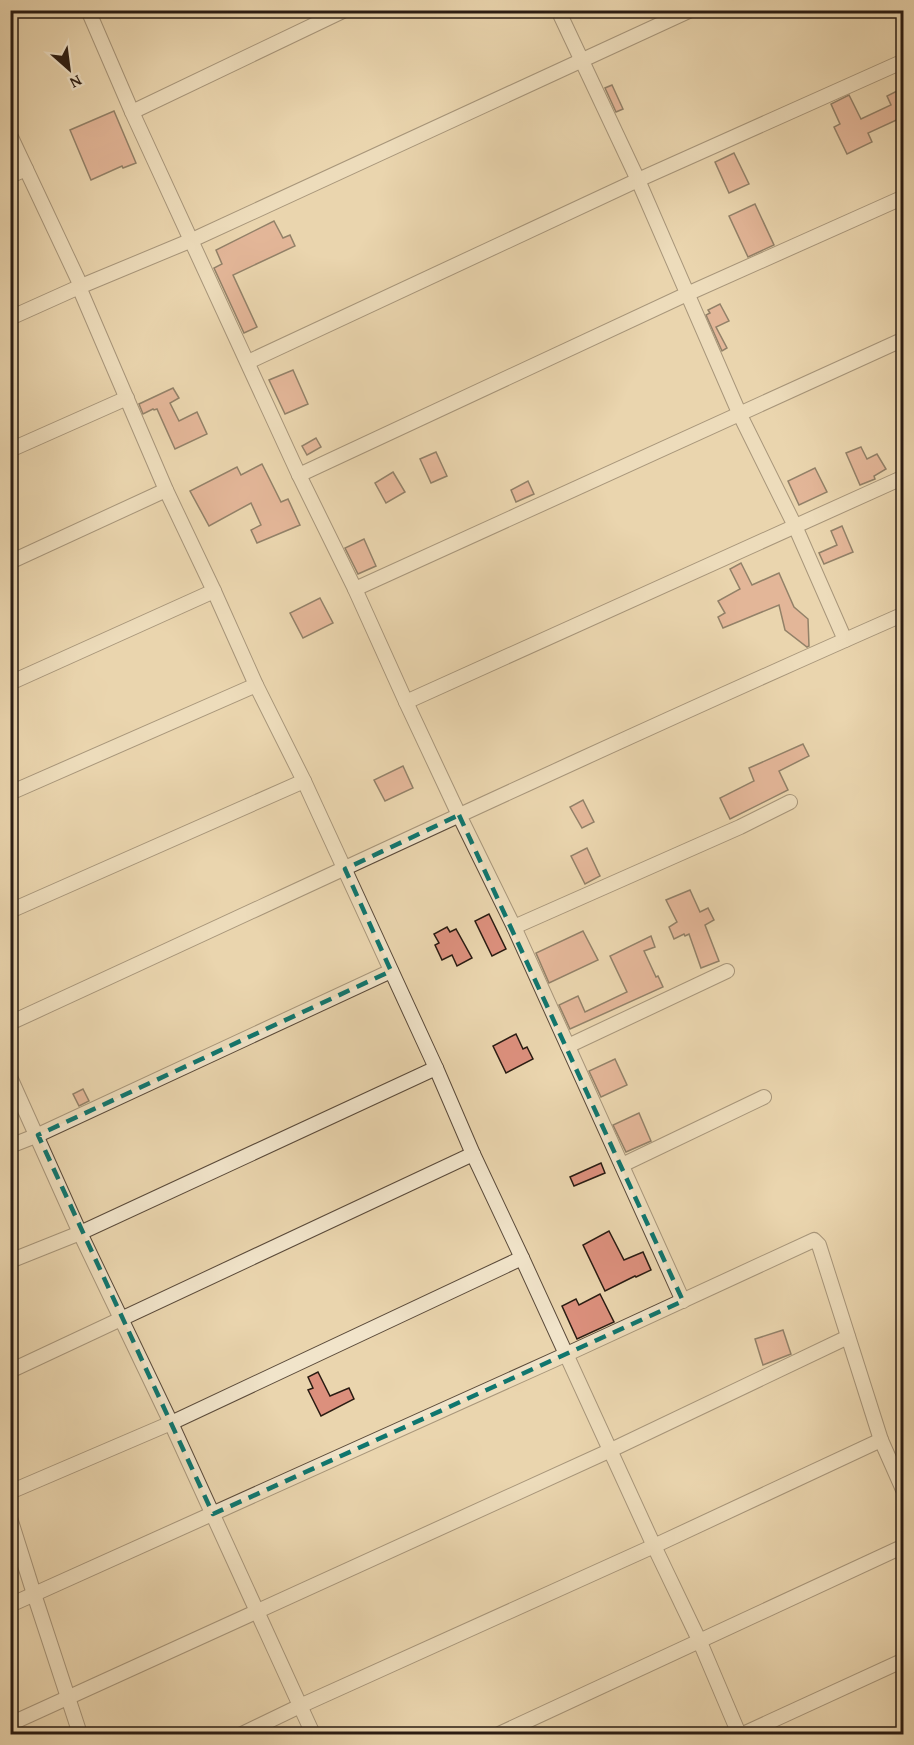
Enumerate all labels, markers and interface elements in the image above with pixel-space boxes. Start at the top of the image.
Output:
north arrow [39,39,99,99]
text: N [65,69,86,95]

